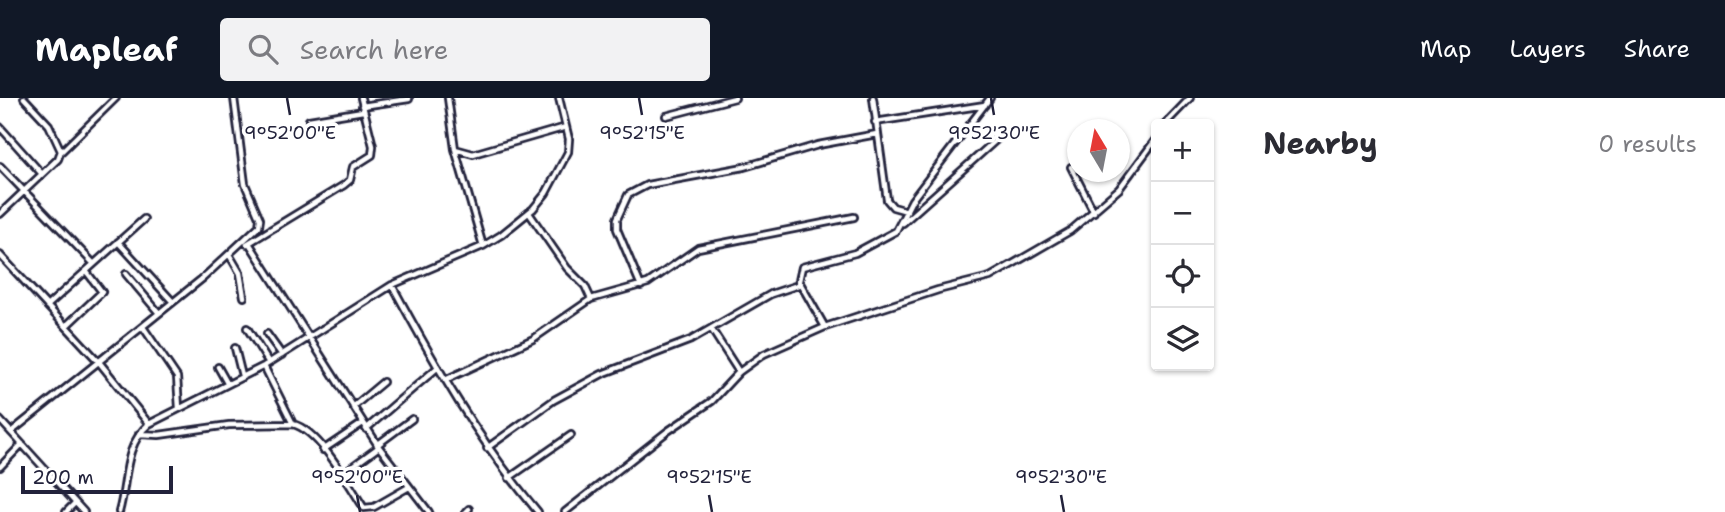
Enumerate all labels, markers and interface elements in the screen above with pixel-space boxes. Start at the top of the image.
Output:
search box [220,18,710,81]
text: Mapleaf [35,27,178,72]
icon: search [244,30,282,68]
text: Search here [300,32,448,67]
text: Map [1420,33,1471,65]
text: Layers [1509,33,1586,65]
text: Share [1624,33,1690,65]
north arrow [1067,119,1130,182]
map controls [1151,119,1214,371]
button: + [1151,119,1214,182]
text: 9°52'00"E [244,121,336,145]
text: 9°52'15"E [599,121,685,145]
text: 9°52'30"E [948,121,1040,145]
text: Nearby [1263,123,1378,164]
text: 0 results [1598,129,1697,159]
button: − [1151,182,1214,245]
button: locate [1151,245,1214,308]
button: layers [1151,308,1214,371]
scale bar [21,463,173,495]
text: 200 m [32,465,94,490]
text: 9°52'00"E [311,465,403,489]
text: 9°52'15"E [666,465,752,489]
text: 9°52'30"E [1015,465,1107,489]

